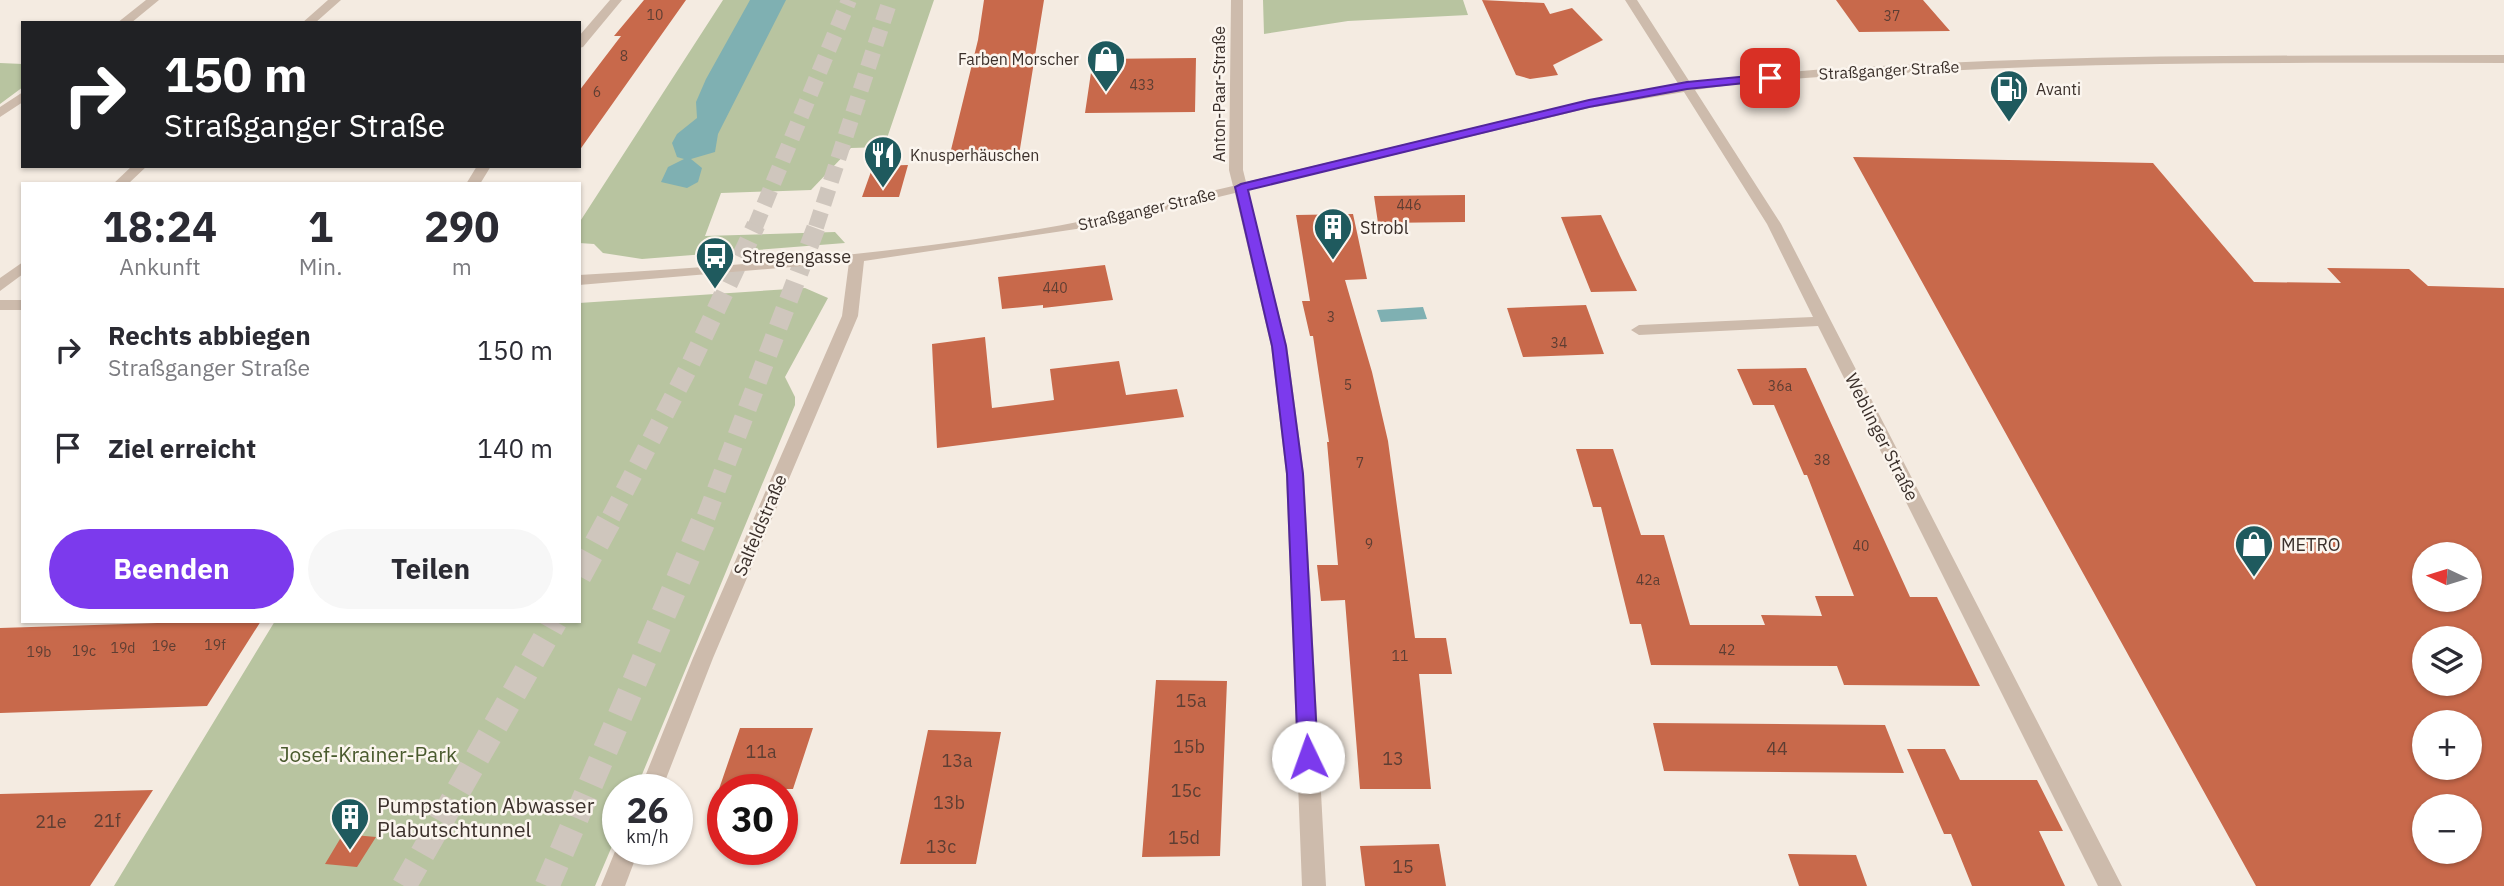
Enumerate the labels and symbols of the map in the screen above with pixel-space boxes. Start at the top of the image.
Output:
house number: 10 [647,6,663,24]
house number: 37 [1884,7,1900,25]
street label: Anton-Paar-Straße [1209,26,1229,162]
shop icon: Farben Morscher [1085,38,1127,93]
house number: 8 [620,47,628,65]
pin [1740,48,1800,108]
place label: Farben Morscher [958,49,1079,69]
street label: Straßganger Straße [1818,56,1960,84]
fuel station icon: Avanti [1988,68,2030,123]
house number: 433 [1129,76,1155,94]
place label: Avanti [2036,79,2081,99]
house number: 6 [593,83,601,101]
restaurant icon: Knusperhäuschen [862,134,904,189]
place label: Knusperhäuschen [910,145,1039,165]
street label: Straßganger Straße [1076,183,1218,235]
house number: 446 [1396,196,1422,214]
building icon: Strobl [1312,206,1354,261]
place label: Strobl [1360,216,1409,239]
bus stop icon: Stregengasse [694,235,736,290]
place label: Stregengasse [742,245,851,268]
house number: 440 [1042,279,1068,297]
house number: 3 [1327,308,1335,326]
house number: 34 [1551,334,1567,352]
street label: Weblinger Straße [1840,369,1924,505]
house number: 5 [1344,376,1352,394]
house number: 36a [1768,377,1793,395]
house number: 38 [1814,451,1830,469]
house number: 7 [1356,454,1364,472]
street label: Salfeldstraße [728,470,792,579]
shop icon: METRO [2233,523,2275,578]
place label: METRO [2281,533,2341,556]
house number: 9 [1365,535,1373,553]
house number: 40 [1853,537,1869,555]
north arrow [2412,542,2482,612]
house number: 42a [1636,571,1661,589]
house number: 19f [204,636,226,654]
house number: 19e [152,637,177,655]
house number: 19d [111,639,135,657]
house number: 42 [1719,641,1735,659]
house number: 19c [72,642,96,660]
house number: 19b [27,643,51,661]
house number: 11 [1392,647,1408,665]
house number: 15a [1175,689,1207,712]
position arrow [1271,720,1345,794]
house number: 15b [1173,735,1205,758]
house number: 44 [1766,737,1788,760]
park label: Josef-Krainer-Park [279,740,457,768]
house number: 11a [745,740,777,763]
house number: 13 [1382,747,1404,770]
house number: 13a [941,749,973,772]
speed limit sign: 30 [707,774,798,865]
house number: 15c [1171,779,1201,802]
place label: Pumpstation Abwasser Plabutschtunnel [377,791,595,843]
house number: 13b [933,791,965,814]
building icon: Pumpstation Abwasser Plabutschtunnel [329,796,371,851]
house number: 21f [93,809,121,832]
house number: 21e [35,810,67,833]
house number: 15d [1168,826,1200,849]
house number: 13c [926,835,956,858]
house number: 15 [1392,855,1414,878]

